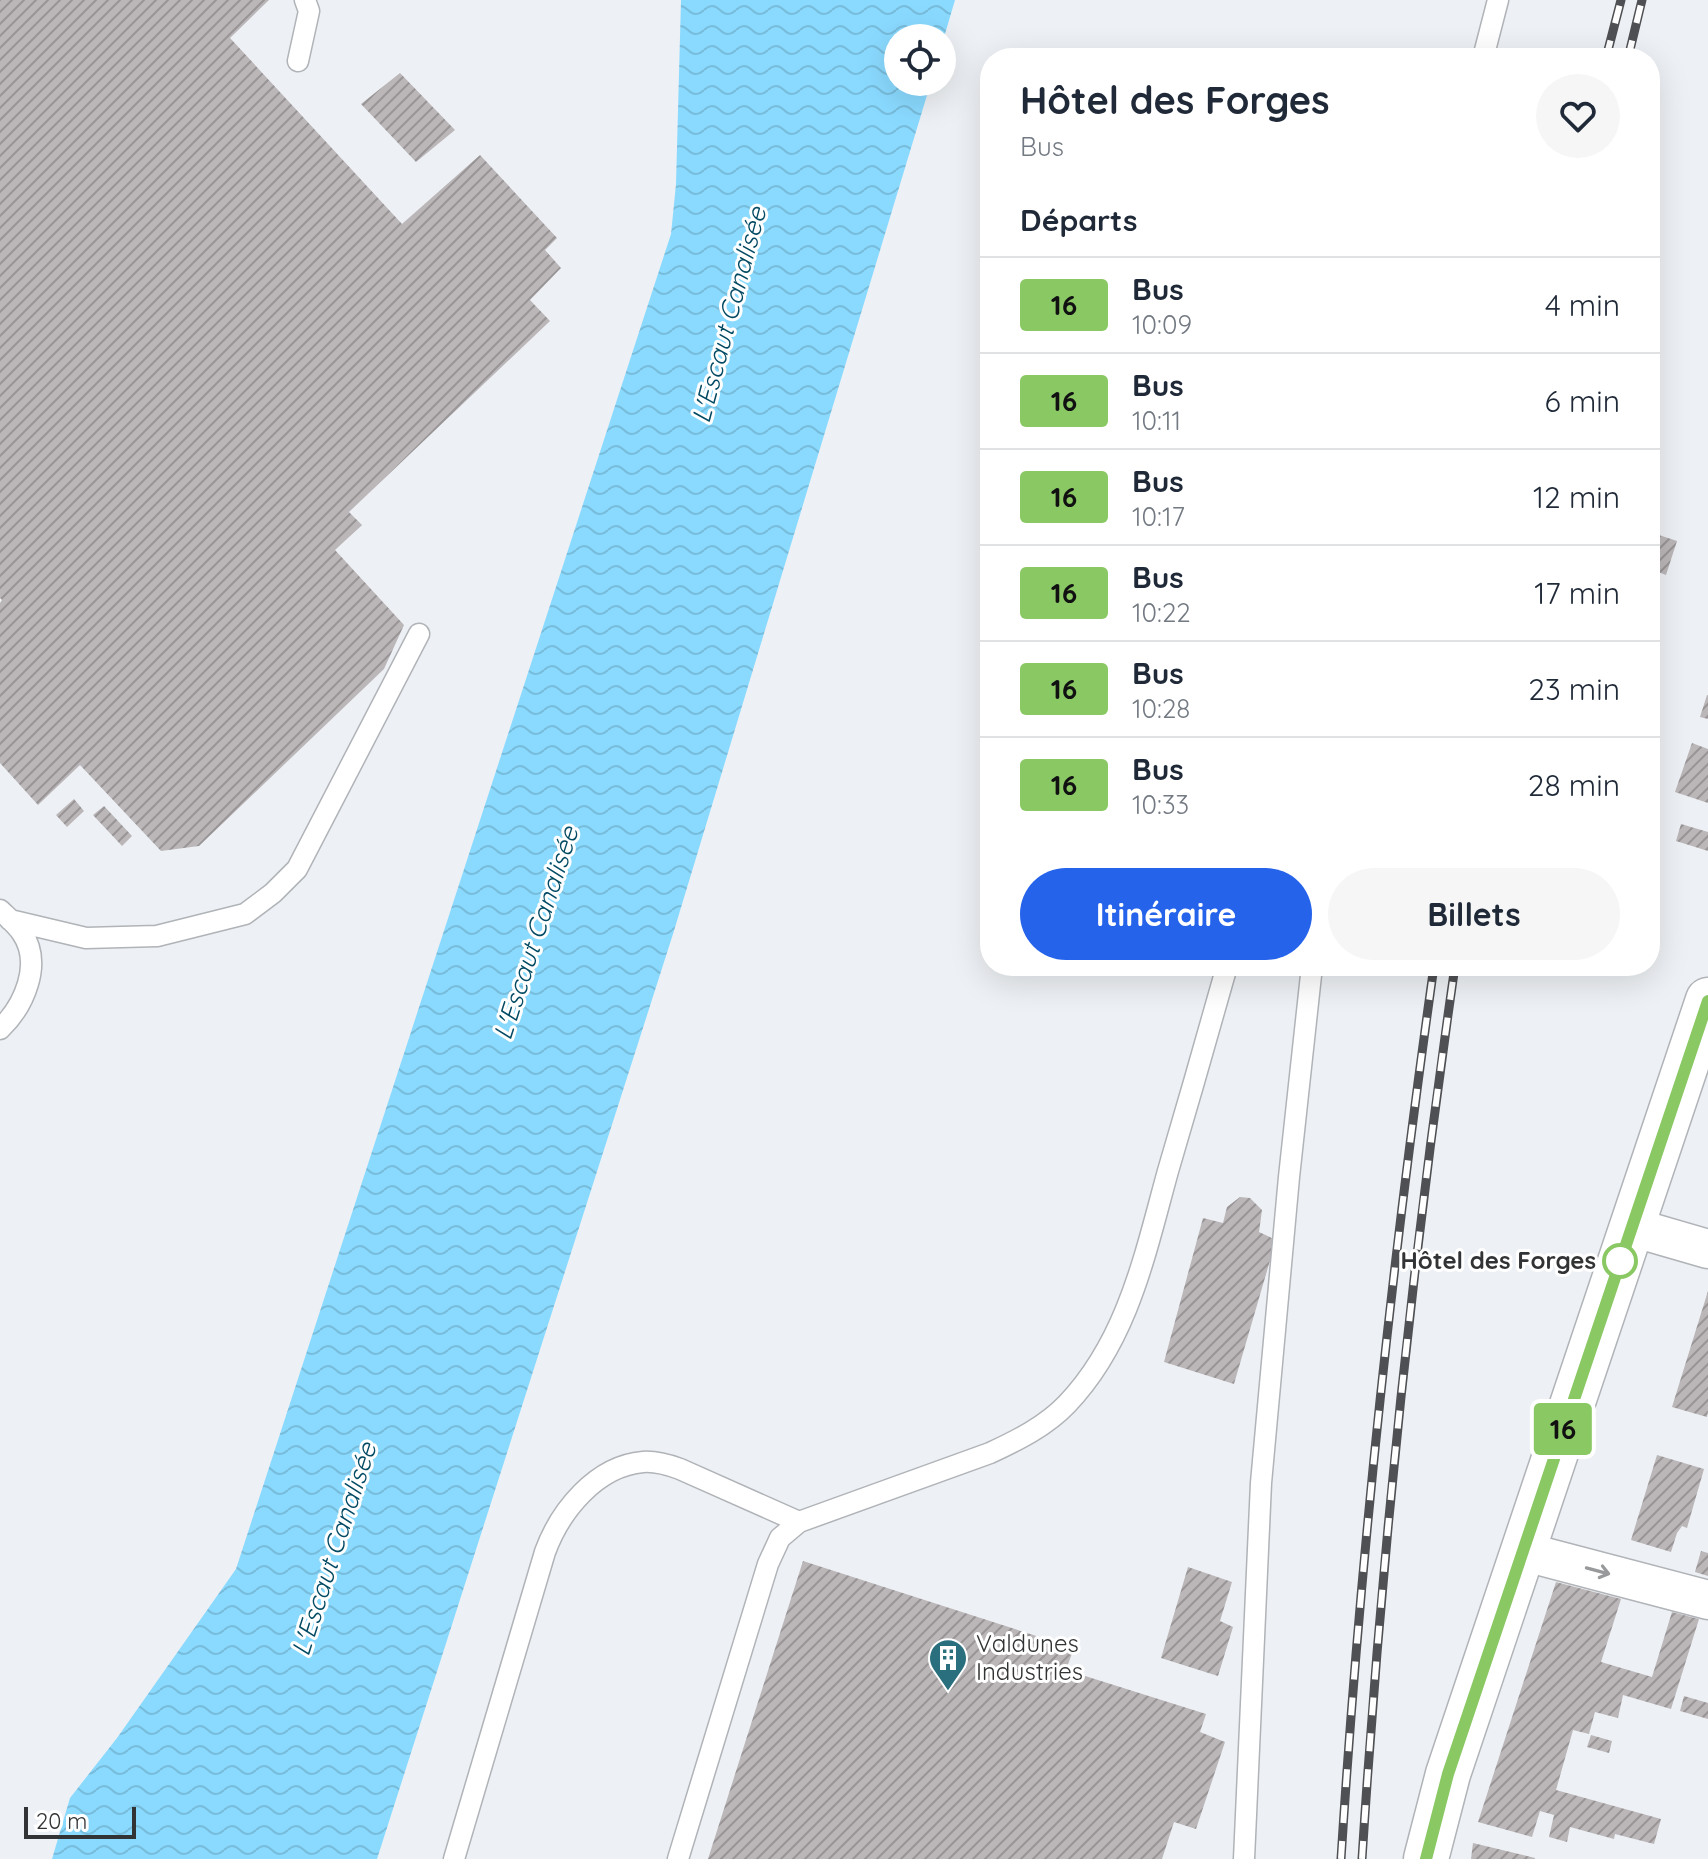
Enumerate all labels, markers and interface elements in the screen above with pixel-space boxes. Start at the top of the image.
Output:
map controls [884,24,956,96]
button: locate [884,24,956,96]
button: heart [1536,74,1620,158]
text: Hôtel des Forges [1020,76,1330,124]
text: Bus [1020,130,1064,163]
text: Départs [1020,201,1137,239]
water label: L'Escaut Canalisée [684,202,774,426]
text: Bus [1132,270,1184,308]
text: 4 min [1545,286,1620,324]
text: 16 [1051,287,1077,322]
text: 10:09 [1132,308,1192,341]
text: Bus [1132,366,1184,404]
text: 6 min [1545,382,1620,420]
text: 16 [1051,383,1077,418]
text: 10:11 [1132,404,1181,437]
text: Bus [1132,462,1184,500]
text: 12 min [1533,478,1620,516]
text: 16 [1051,479,1077,514]
text: 10:17 [1132,500,1185,533]
text: Bus [1132,558,1184,596]
text: 17 min [1534,574,1620,612]
text: 16 [1051,575,1077,610]
text: 10:22 [1132,596,1191,629]
text: Bus [1132,654,1184,692]
text: 23 min [1528,670,1620,708]
text: 16 [1051,671,1077,706]
text: 10:28 [1132,692,1190,725]
text: Bus [1132,750,1184,788]
text: 28 min [1528,766,1620,804]
text: 16 [1051,767,1077,802]
text: 10:33 [1132,788,1189,821]
water label: L'Escaut Canalisée [486,821,586,1044]
button: Itinéraire [1020,868,1312,960]
button: Billets [1328,868,1620,960]
marker: Hôtel des Forges [1603,1244,1637,1278]
place label: Hôtel des Forges [1400,1245,1596,1275]
line badge: 16 [1527,1403,1599,1455]
text: 16 [1550,1411,1576,1446]
water label: L'Escaut Canalisée [284,1437,384,1660]
one-way arrow [1584,1564,1610,1579]
place label: Valdunes Industries [976,1628,1083,1686]
building icon: Valdunes Industries [927,1637,969,1692]
scale bar [24,1803,136,1839]
text: 20 m [36,1807,87,1835]

